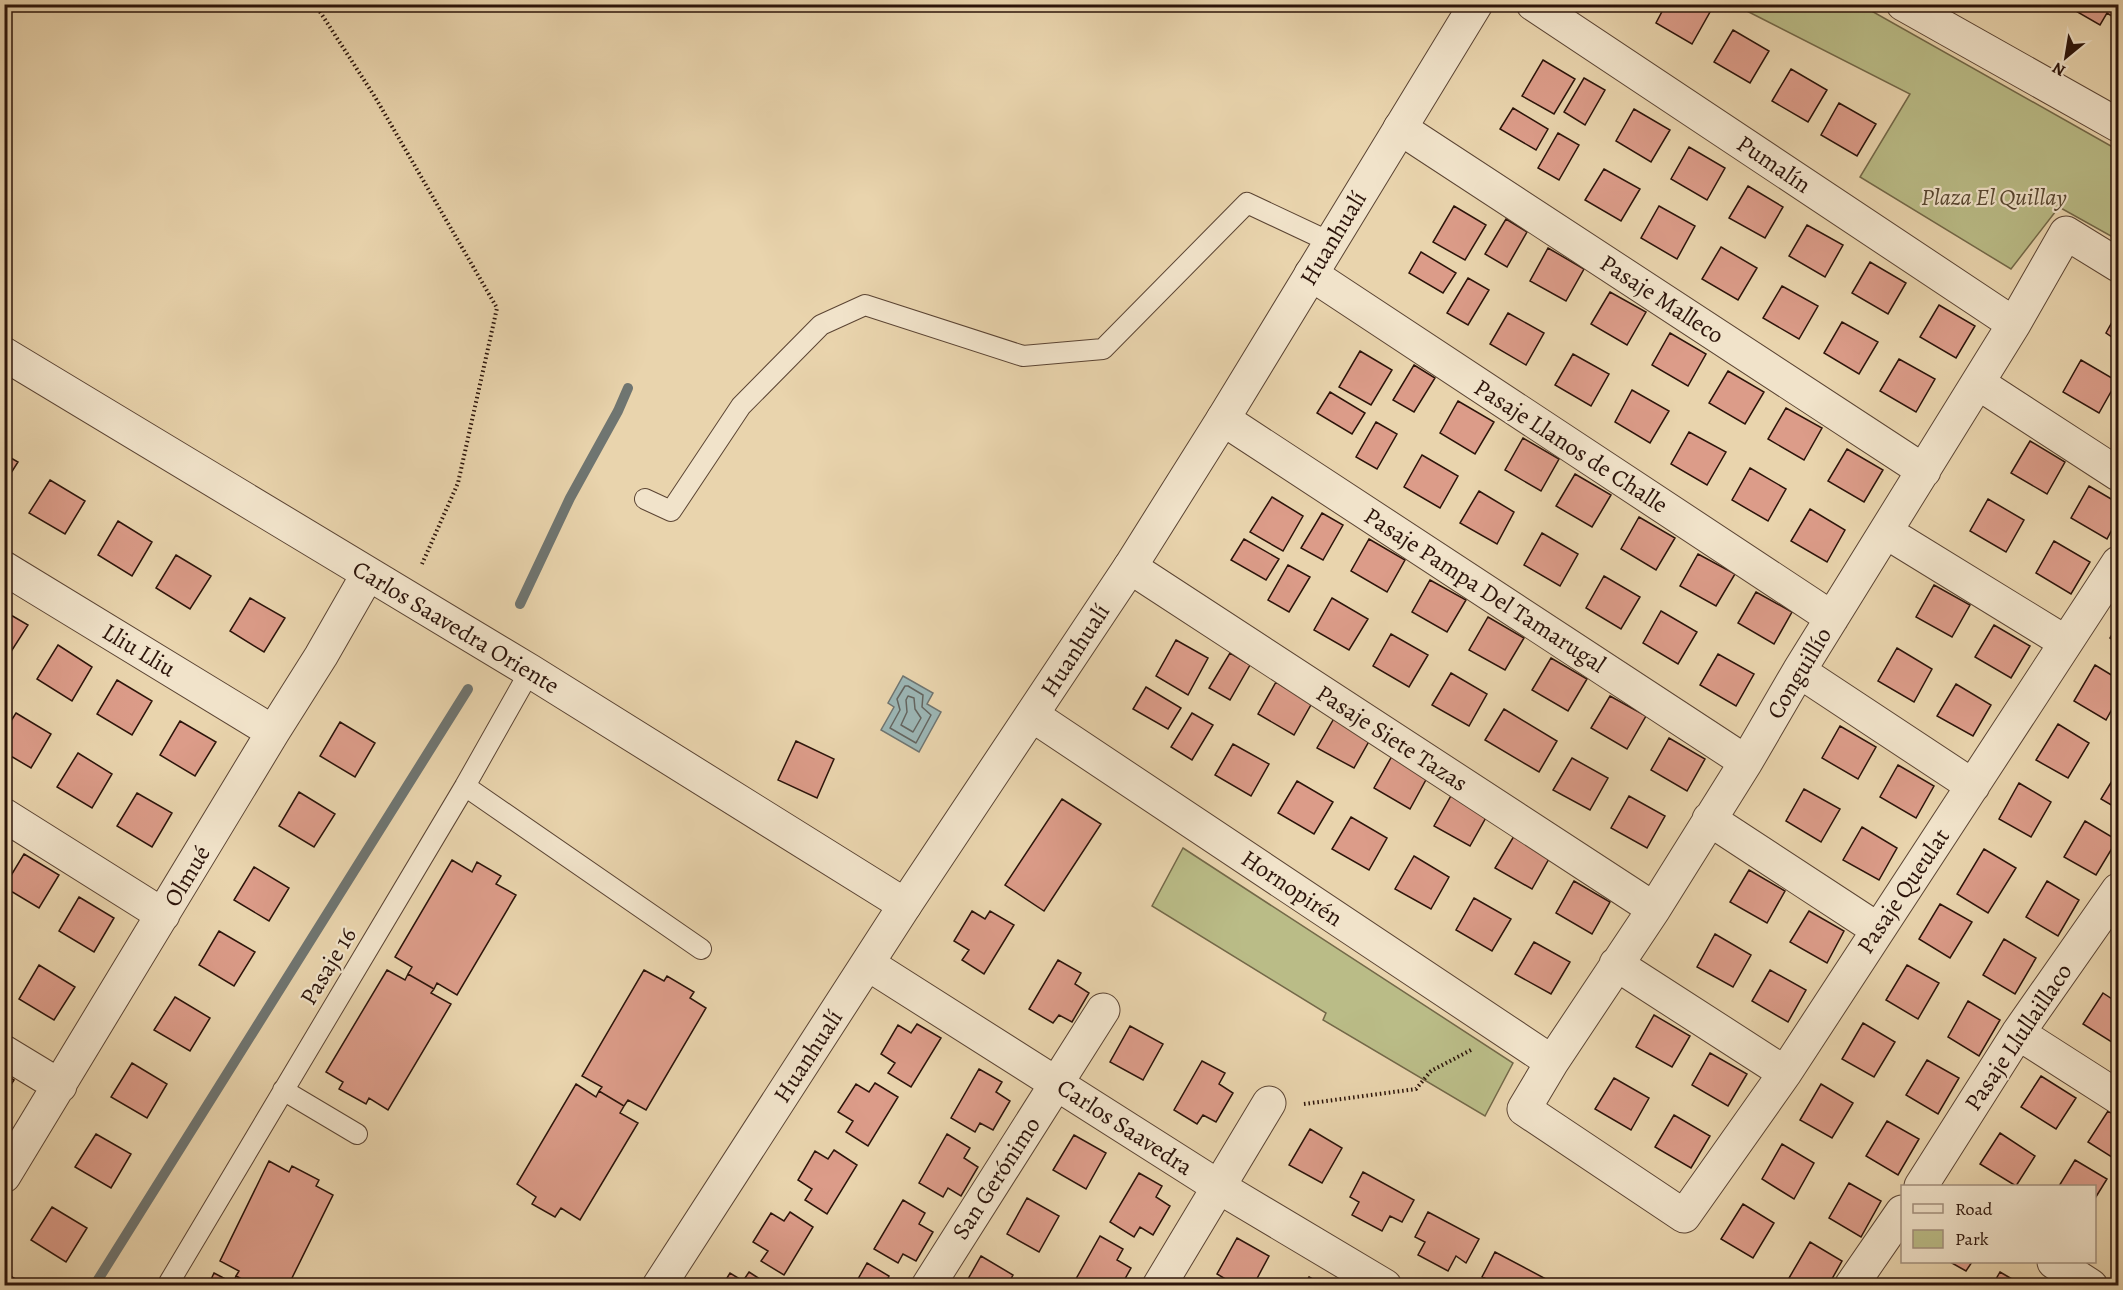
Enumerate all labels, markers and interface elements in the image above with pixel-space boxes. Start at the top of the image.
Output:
north arrow [2036,27,2096,87]
text: N [2048,57,2070,82]
street label: Pumalín [1731,127,1817,201]
park label: Plaza El Quillay [1921,181,2067,213]
street label: Huanhualí [1292,185,1374,291]
street label: Pasaje Malleco [1594,247,1730,351]
street label: Pasaje Llanos de Challe [1468,371,1674,521]
street label: Pasaje Pampa Del Tamarugal [1358,500,1612,680]
street label: Carlos Saavedra Oriente [347,553,565,701]
street label: Huanhualí [1033,597,1117,703]
street label: Lliu Lliu [96,616,182,684]
street label: Conguillío [1759,621,1839,725]
street label: Pasaje Siete Tazas [1310,677,1474,799]
street label: Pasaje Queulat [1849,822,1957,960]
street label: Olmué [156,839,218,913]
street label: Hornopirén [1235,842,1349,934]
street label: Pasaje 16 [292,921,364,1011]
street label: Pasaje Llullaillaco [1957,957,2079,1117]
street label: Huanhualí [766,1003,850,1109]
street label: Carlos Saavedra [1051,1071,1200,1183]
street label: San Gerónimo [944,1110,1048,1246]
legend [1901,1185,2096,1263]
text: Road [1955,1197,1993,1221]
text: Park [1955,1227,1989,1251]

